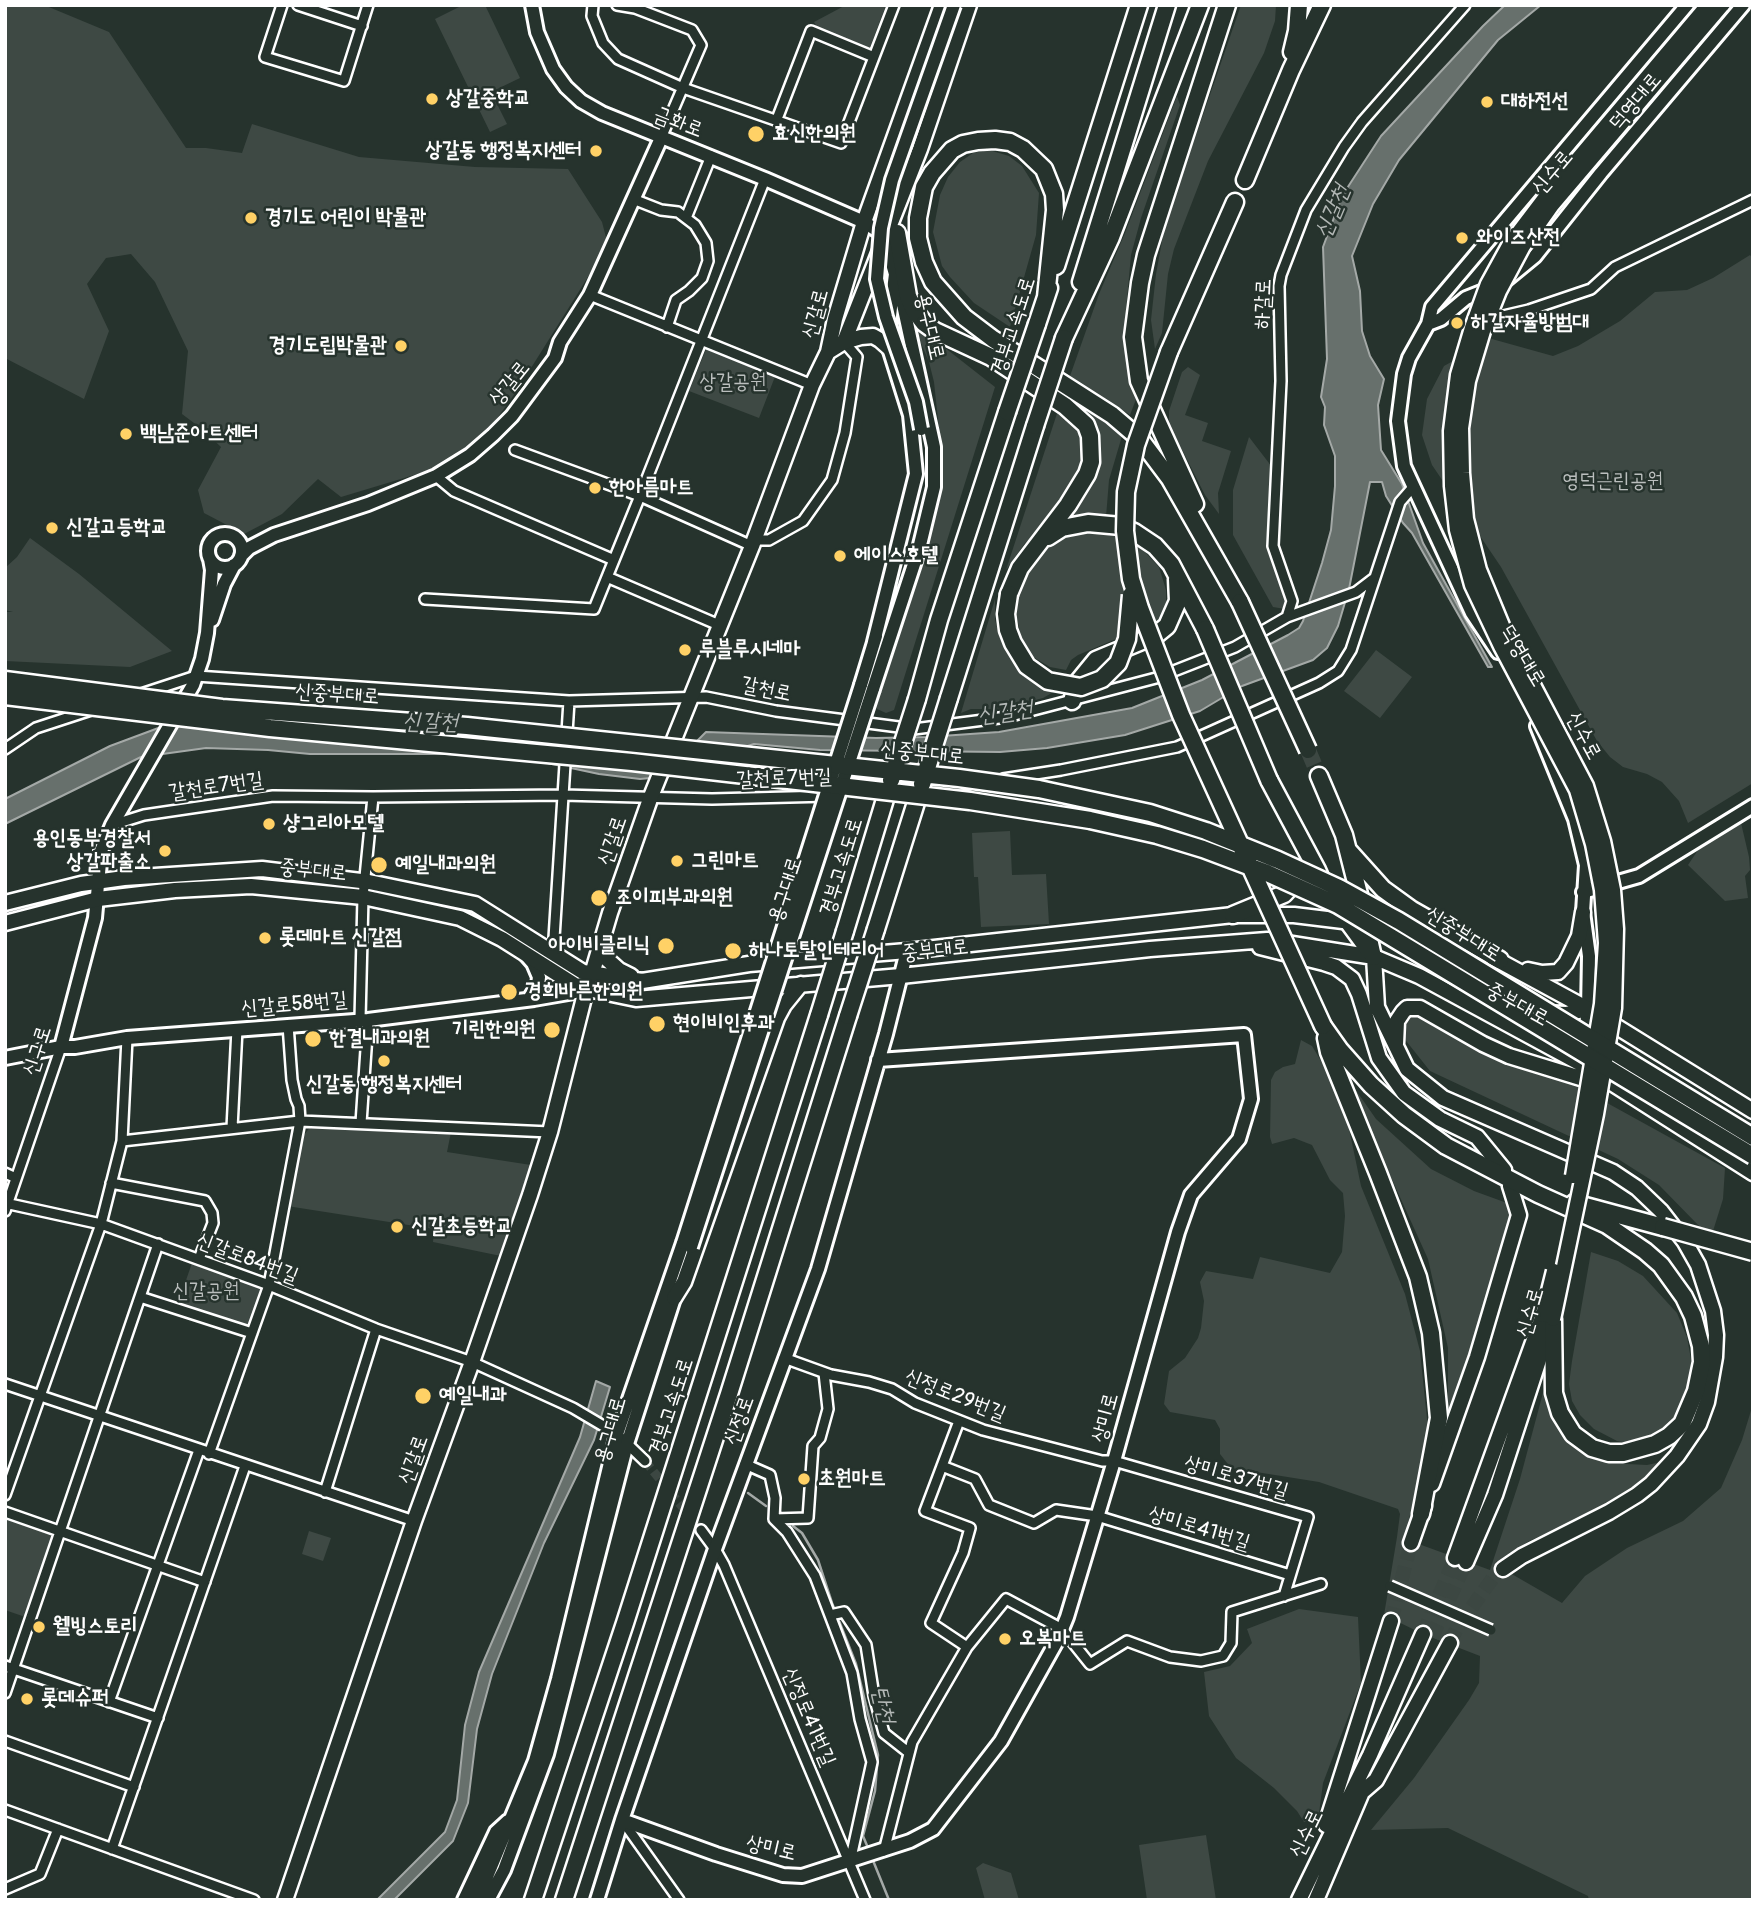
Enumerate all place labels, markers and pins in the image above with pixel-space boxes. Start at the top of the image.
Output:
place label: 상갈중학교 [446,86,530,112]
place label: 대하전선 [1501,89,1569,115]
marker: 상갈중학교 [424,91,440,107]
marker: 대하전선 [1479,94,1495,110]
place label: 효신한의원 [772,121,856,147]
marker: 효신한의원 [746,124,766,144]
place label: 상갈동 행정복지센터 [425,138,582,164]
marker: 상갈동 행정복지센터 [588,143,604,159]
place label: 경기도 어린이 박물관 [265,205,426,231]
marker: 경기도 어린이 박물관 [243,210,259,226]
place label: 와이즈산전 [1476,225,1560,251]
marker: 와이즈산전 [1454,230,1470,246]
place label: 하갈자율방범대 [1471,310,1589,336]
marker: 하갈자율방범대 [1449,315,1465,331]
place label: 경기도립박물관 [269,333,387,359]
marker: 경기도립박물관 [393,338,409,354]
place label: 백남준아트센터 [140,421,258,447]
marker: 백남준아트센터 [118,426,134,442]
place label: 한아름마트 [609,475,693,501]
marker: 한아름마트 [587,480,603,496]
place label: 신갈고등학교 [66,515,167,541]
marker: 신갈고등학교 [44,520,60,536]
place label: 에이스호텔 [854,543,938,569]
marker: 에이스호텔 [832,548,848,564]
place label: 루블루시네마 [699,637,800,663]
marker: 루블루시네마 [677,642,693,658]
place label: 샹그리아모텔 [283,811,384,837]
marker: 샹그리아모텔 [261,816,277,832]
place label: 용인동부경찰서 상갈파출소 [33,826,151,876]
marker: 용인동부경찰서 상갈파출소 [157,843,173,859]
place label: 그린마트 [691,848,759,874]
place label: 예일내과의원 [395,852,496,878]
marker: 그린마트 [669,853,685,869]
marker: 예일내과의원 [369,855,389,875]
place label: 조이피부과의원 [615,885,733,911]
marker: 조이피부과의원 [589,888,609,908]
place label: 롯데마트 신갈점 [279,925,402,951]
marker: 롯데마트 신갈점 [257,930,273,946]
place label: 아이비클리닉 [549,933,650,959]
marker: 아이비클리닉 [656,936,676,956]
place label: 하나토탈인테리어 [749,938,884,964]
marker: 하나토탈인테리어 [723,941,743,961]
place label: 경희바른한의원 [525,979,643,1005]
marker: 경희바른한의원 [499,982,519,1002]
place label: 현이비인후과 [673,1011,774,1037]
marker: 현이비인후과 [647,1014,667,1034]
place label: 기린한의원 [452,1017,536,1043]
marker: 기린한의원 [542,1020,562,1040]
place label: 한결내과의원 [329,1026,430,1052]
marker: 한결내과의원 [303,1029,323,1049]
marker: 신갈동 행정복지센터 [376,1053,392,1069]
place label: 신갈동 행정복지센터 [306,1072,462,1098]
place label: 신갈초등학교 [411,1214,512,1240]
marker: 신갈초등학교 [389,1219,405,1235]
place label: 예일내과 [439,1383,507,1409]
marker: 예일내과 [413,1386,433,1406]
place label: 초원마트 [818,1466,886,1492]
marker: 초원마트 [796,1471,812,1487]
place label: 웰빙스토리 [53,1614,137,1640]
marker: 웰빙스토리 [31,1619,47,1635]
place label: 오복마트 [1019,1626,1087,1652]
marker: 오복마트 [997,1631,1013,1647]
place label: 롯데슈퍼 [41,1686,109,1712]
marker: 롯데슈퍼 [19,1691,35,1707]

